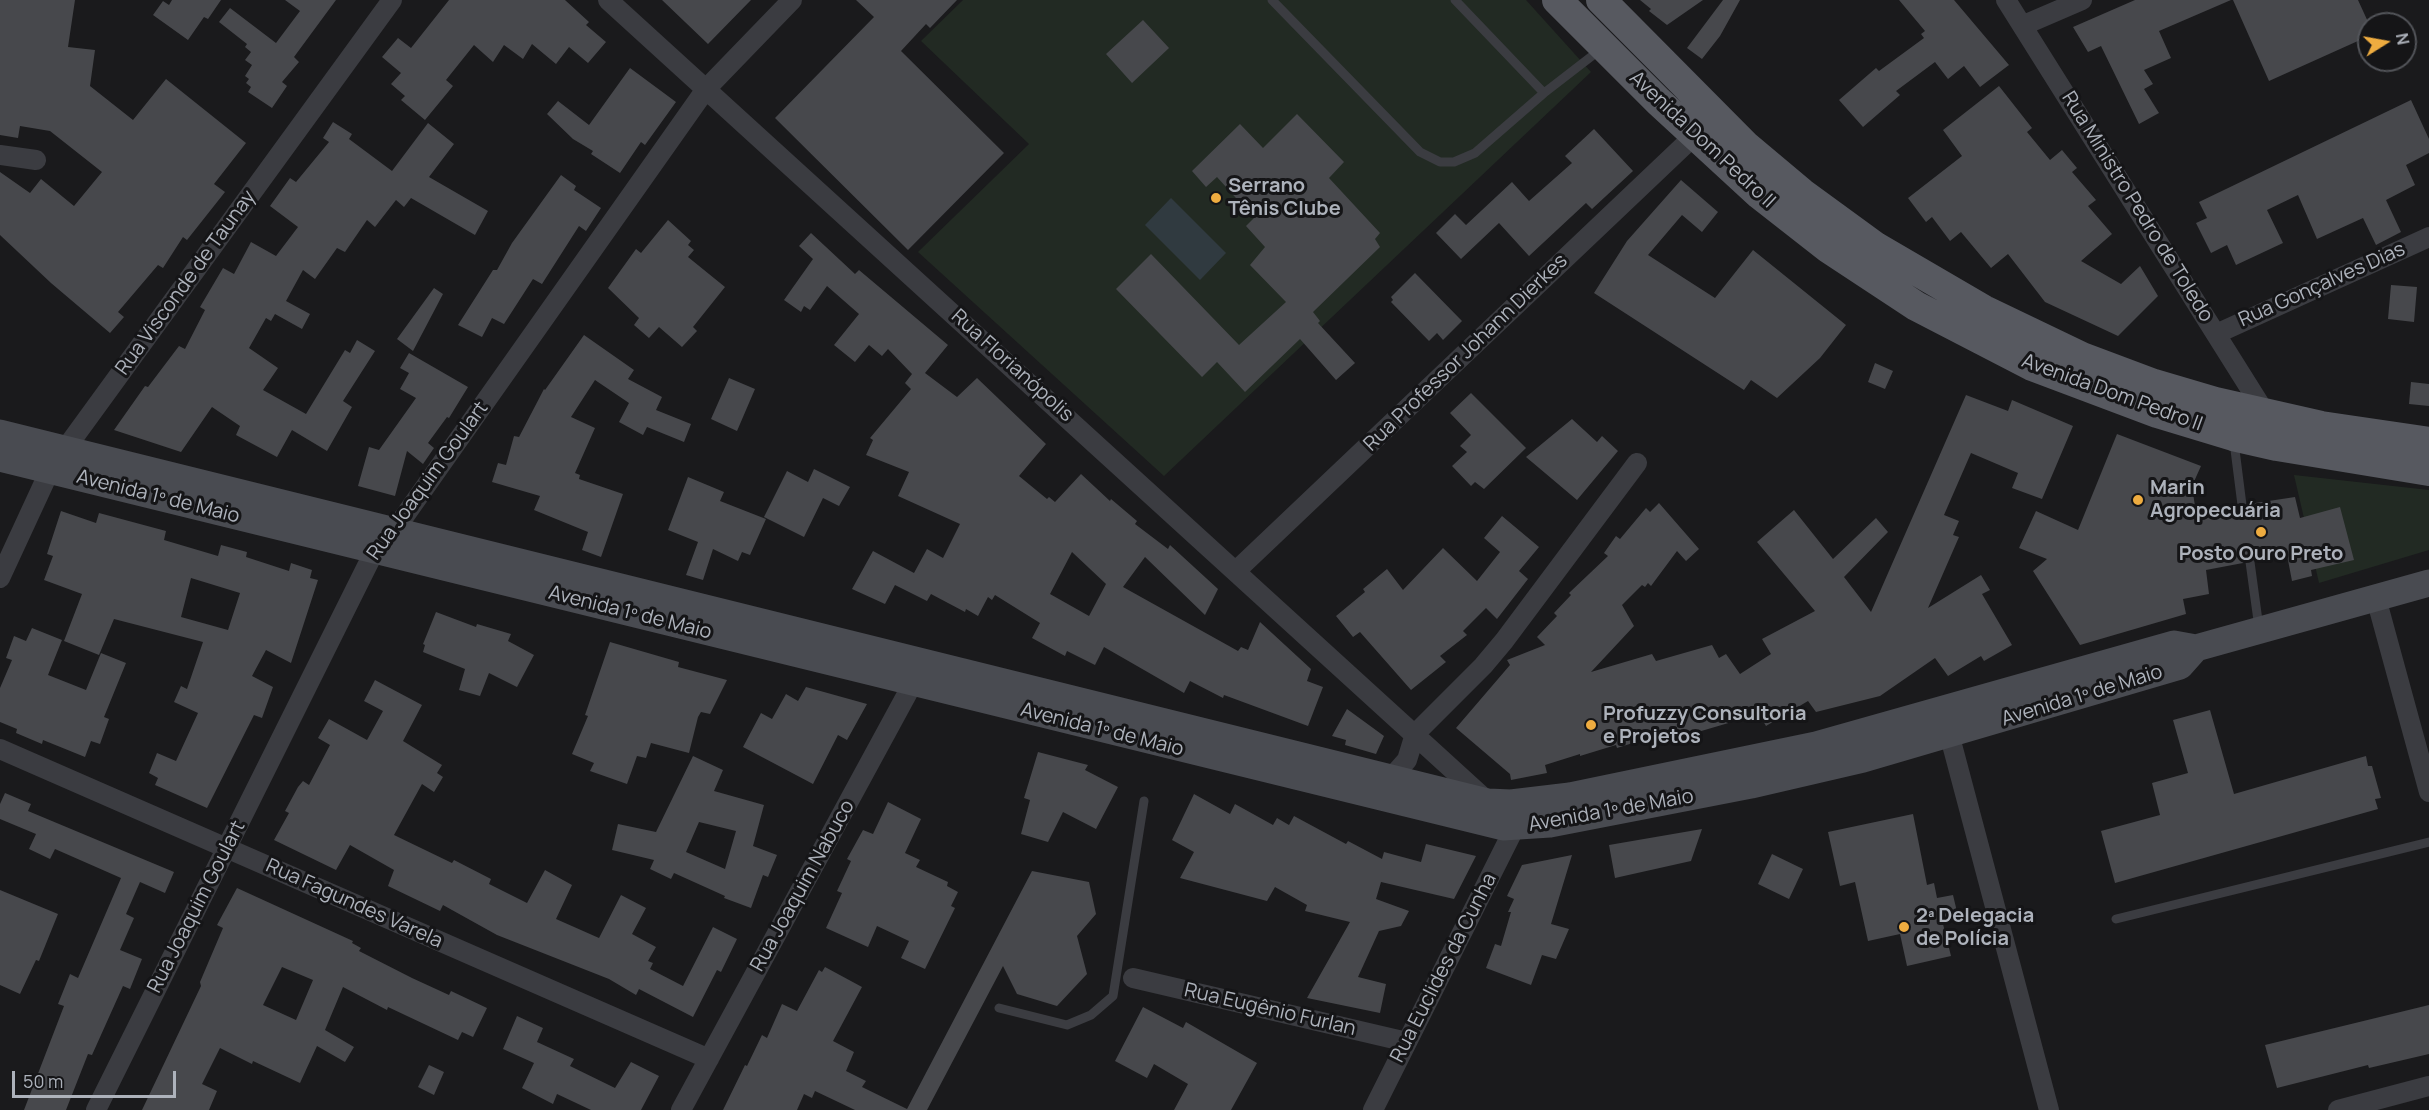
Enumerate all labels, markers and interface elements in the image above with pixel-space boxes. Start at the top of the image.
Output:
north arrow [2357,12,2417,72]
text: N [2391,31,2415,47]
street label: Avenida Dom Pedro II [1624,66,1780,214]
street label: Rua Ministro Pedro de Toledo [2056,87,2218,327]
place label: Serrano Tênis Clube [1228,174,1341,221]
street label: Rua Visconde de Taunay [111,186,261,380]
marker: Serrano Tênis Clube [1209,191,1223,205]
street label: Rua Gonçalves Dias [2235,237,2409,333]
street label: Rua Professor Johann Dierkes [1359,249,1573,457]
street label: Rua Florianópolis [946,305,1078,427]
street label: Avenida Dom Pedro II [2018,349,2206,437]
street label: Rua Joaquim Goulart [362,397,494,565]
street label: Avenida 1º de Maio [74,465,242,529]
place label: Marin Agropecuária [2150,476,2281,523]
marker: Marin Agropecuária [2131,493,2145,507]
marker: Posto Ouro Preto [2254,525,2268,539]
place label: Posto Ouro Preto [2179,542,2343,566]
street label: Avenida 1º de Maio [546,581,714,645]
street label: Avenida 1º de Maio [1999,660,2165,732]
street label: Avenida 1º de Maio [1018,698,1186,762]
place label: Profuzzy Consultoria e Projetos [1603,702,1806,749]
marker: Profuzzy Consultoria e Projetos [1584,718,1598,732]
street label: Avenida 1º de Maio [1527,785,1695,837]
street label: Rua Joaquim Nabuco [746,796,860,976]
street label: Rua Joaquim Goulart [143,817,251,997]
street label: Rua Fagundes Varela [262,854,446,954]
street label: Rua Euclides da Cunha [1386,869,1502,1067]
place label: 2ª Delegacia de Polícia [1916,904,2034,951]
marker: 2ª Delegacia de Polícia [1897,920,1911,934]
street label: Rua Eugênio Furlan [1182,979,1358,1041]
scale bar [15,1059,178,1097]
text: 50 m [23,1069,63,1093]

